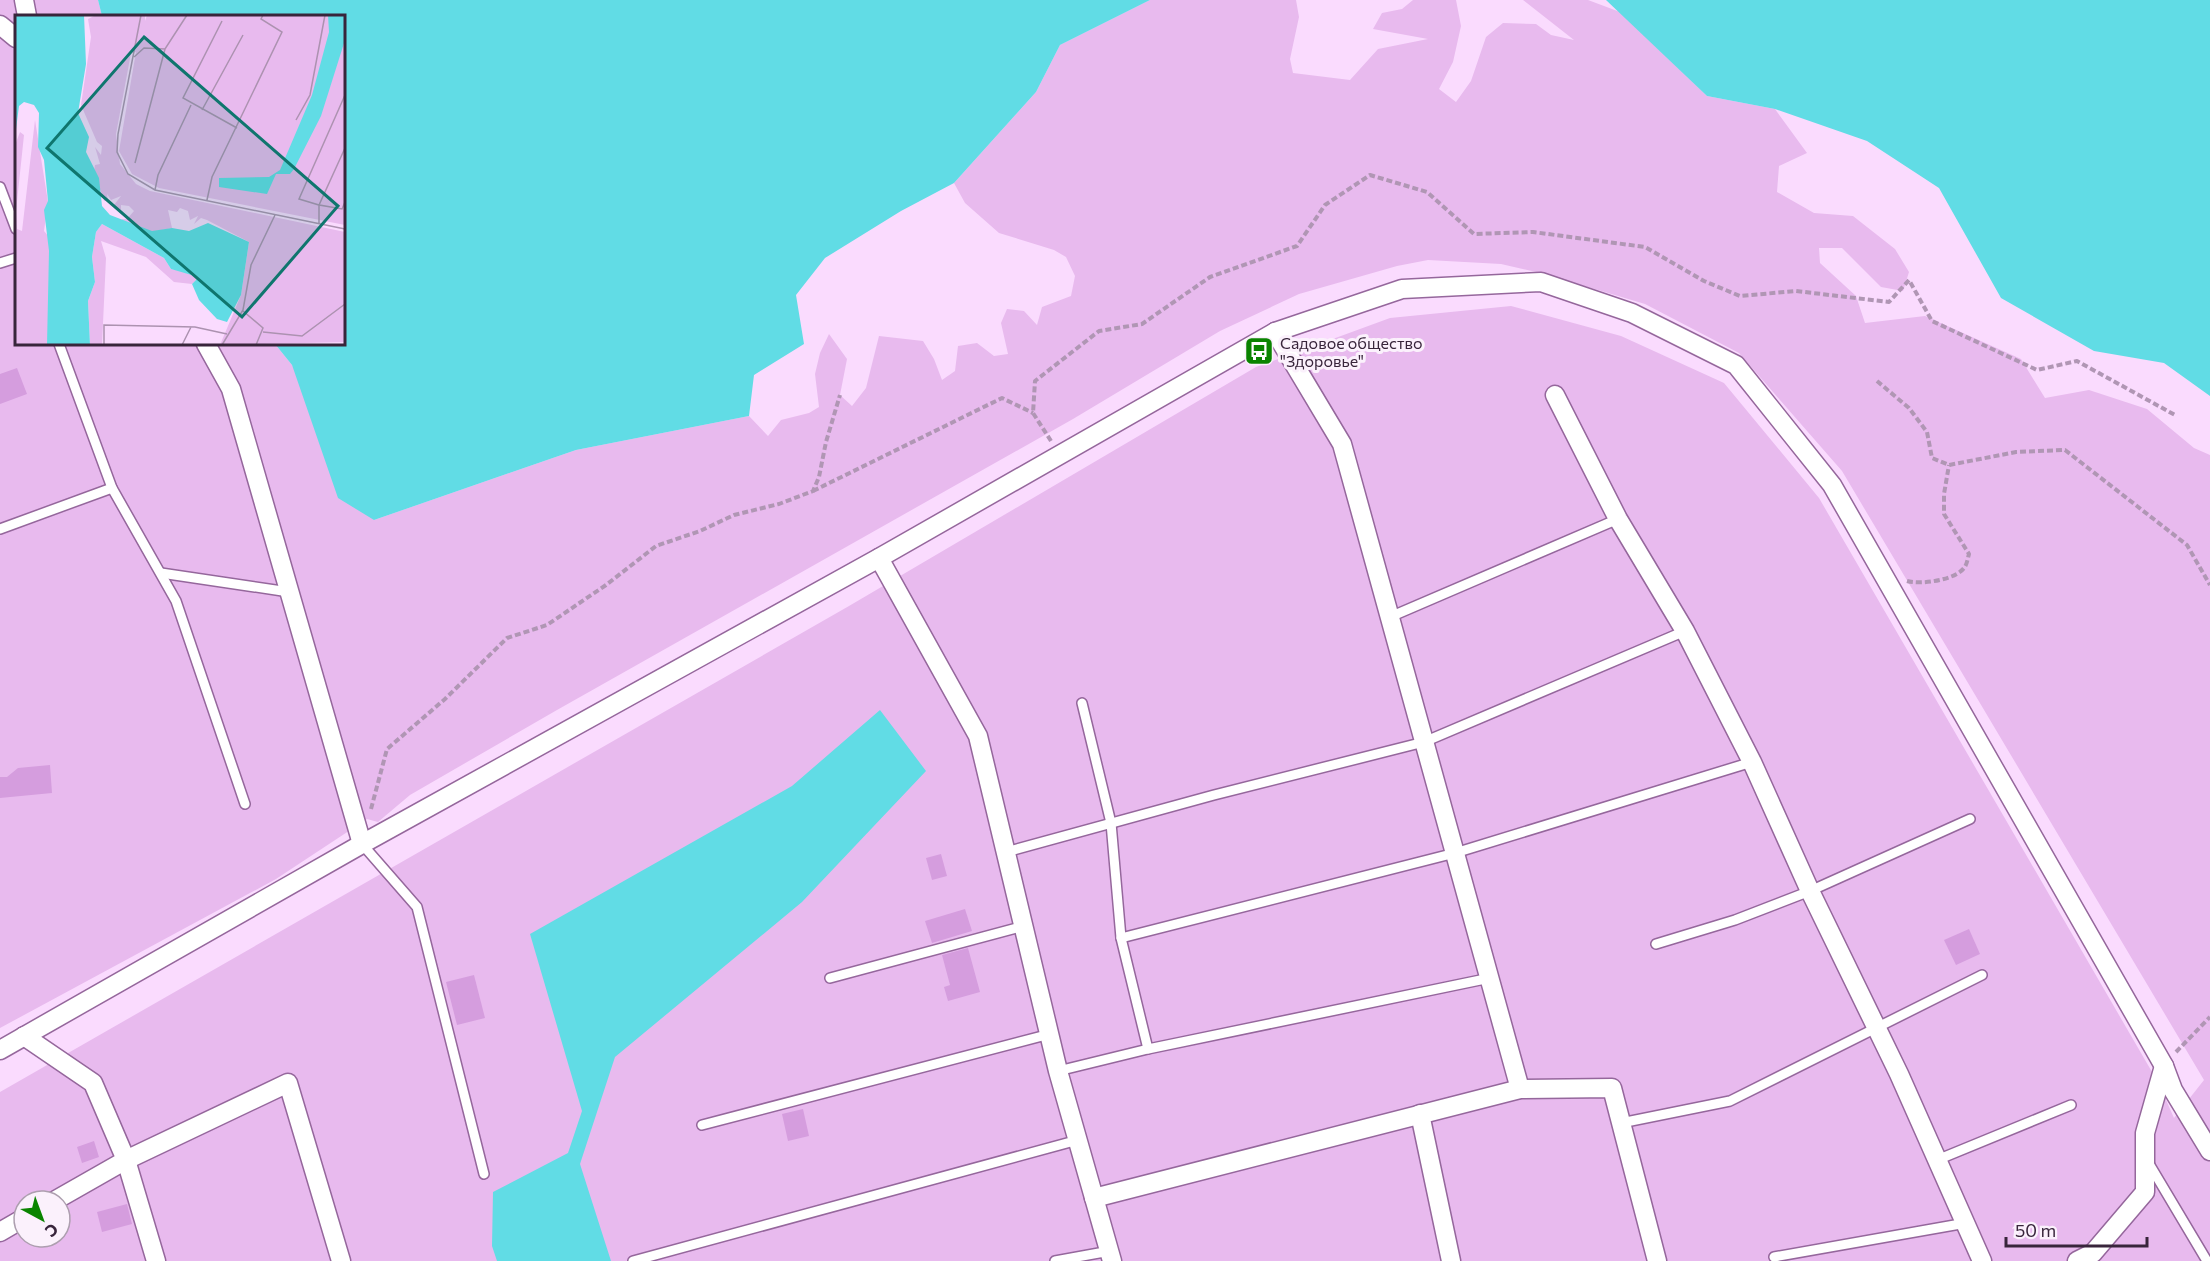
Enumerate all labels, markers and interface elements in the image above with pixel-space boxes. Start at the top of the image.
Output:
inset map [15,15,345,345]
place label: Садовое общество "Здоровье" [1280,333,1422,370]
bus stop icon: Садовое общество "Здоровье" [1243,335,1275,367]
north arrow [12,1189,72,1249]
scale bar [2006,1210,2147,1248]
text: 50 m [2015,1219,2056,1241]
text: С [42,1220,63,1241]

